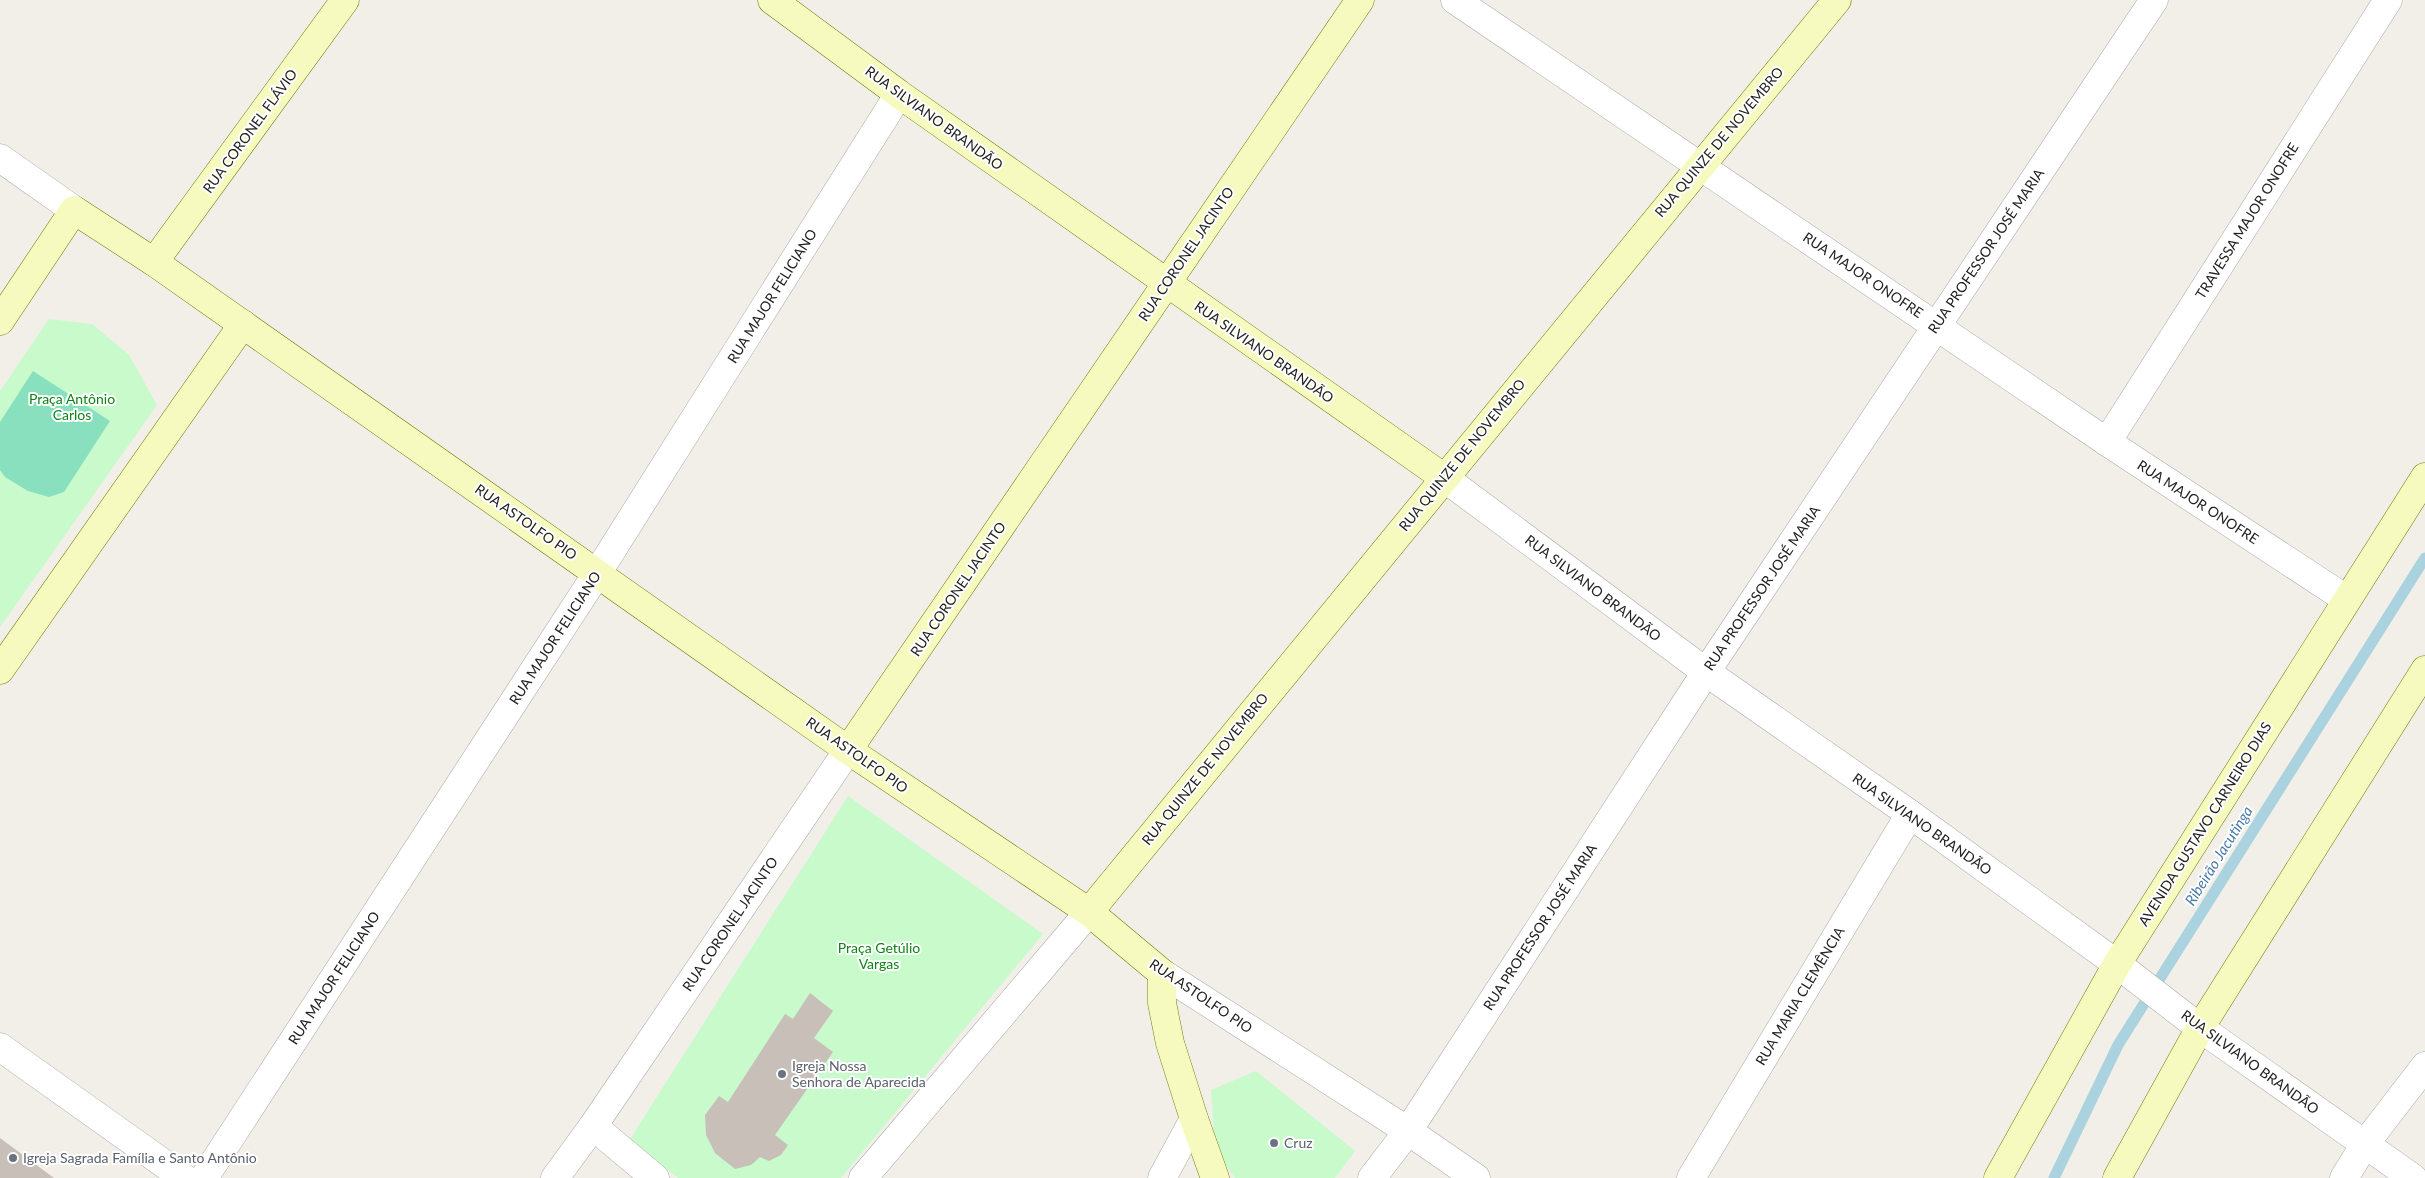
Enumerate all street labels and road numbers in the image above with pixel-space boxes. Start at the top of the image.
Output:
street label: RUA SILVIANO BRANDÃO [862,62,1006,173]
street label: RUA QUINZE DE NOVEMBRO [1651,63,1787,220]
street label: RUA CORONEL FLÁVIO [199,65,300,196]
street label: TRAVESSA MAJOR ONOFRE [2191,140,2302,302]
street label: RUA PROFESSOR JOSÉ MARIA [1924,165,2047,336]
street label: RUA CORONEL JACINTO [1134,183,1237,324]
street label: RUA MAJOR FELICIANO [723,225,820,366]
street label: RUA MAJOR ONOFRE [1800,228,1927,321]
street label: RUA SILVIANO BRANDÃO [1191,297,1337,406]
street label: RUA QUINZE DE NOVEMBRO [1395,375,1528,534]
street label: RUA MAJOR ONOFRE [2134,456,2262,547]
street label: RUA ASTOLFO PIO [472,480,580,563]
street label: RUA PROFESSOR JOSÉ MARIA [1700,502,1823,673]
street label: RUA CORONEL JACINTO [906,518,1009,659]
street label: RUA SILVIANO BRANDÃO [1522,531,1665,644]
street label: RUA MAJOR FELICIANO [505,568,604,707]
street label: RUA QUINZE DE NOVEMBRO [1138,689,1271,848]
street label: RUA ASTOLFO PIO [803,713,911,796]
street label: AVENIDA GUSTAVO CARNEIRO DIAS [2134,719,2275,929]
street label: RUA SILVIANO BRANDÃO [1849,769,1995,878]
street label: RUA PROFESSOR JOSÉ MARIA [1479,840,1600,1013]
street label: RUA CORONEL JACINTO [678,853,781,994]
street label: RUA MAJOR FELICIANO [284,908,383,1047]
street label: RUA MARIA CLEMÊNCIA [1752,923,1848,1068]
street label: RUA ASTOLFO PIO [1147,955,1256,1036]
street label: RUA SILVIANO BRANDÃO [2178,1006,2322,1117]

